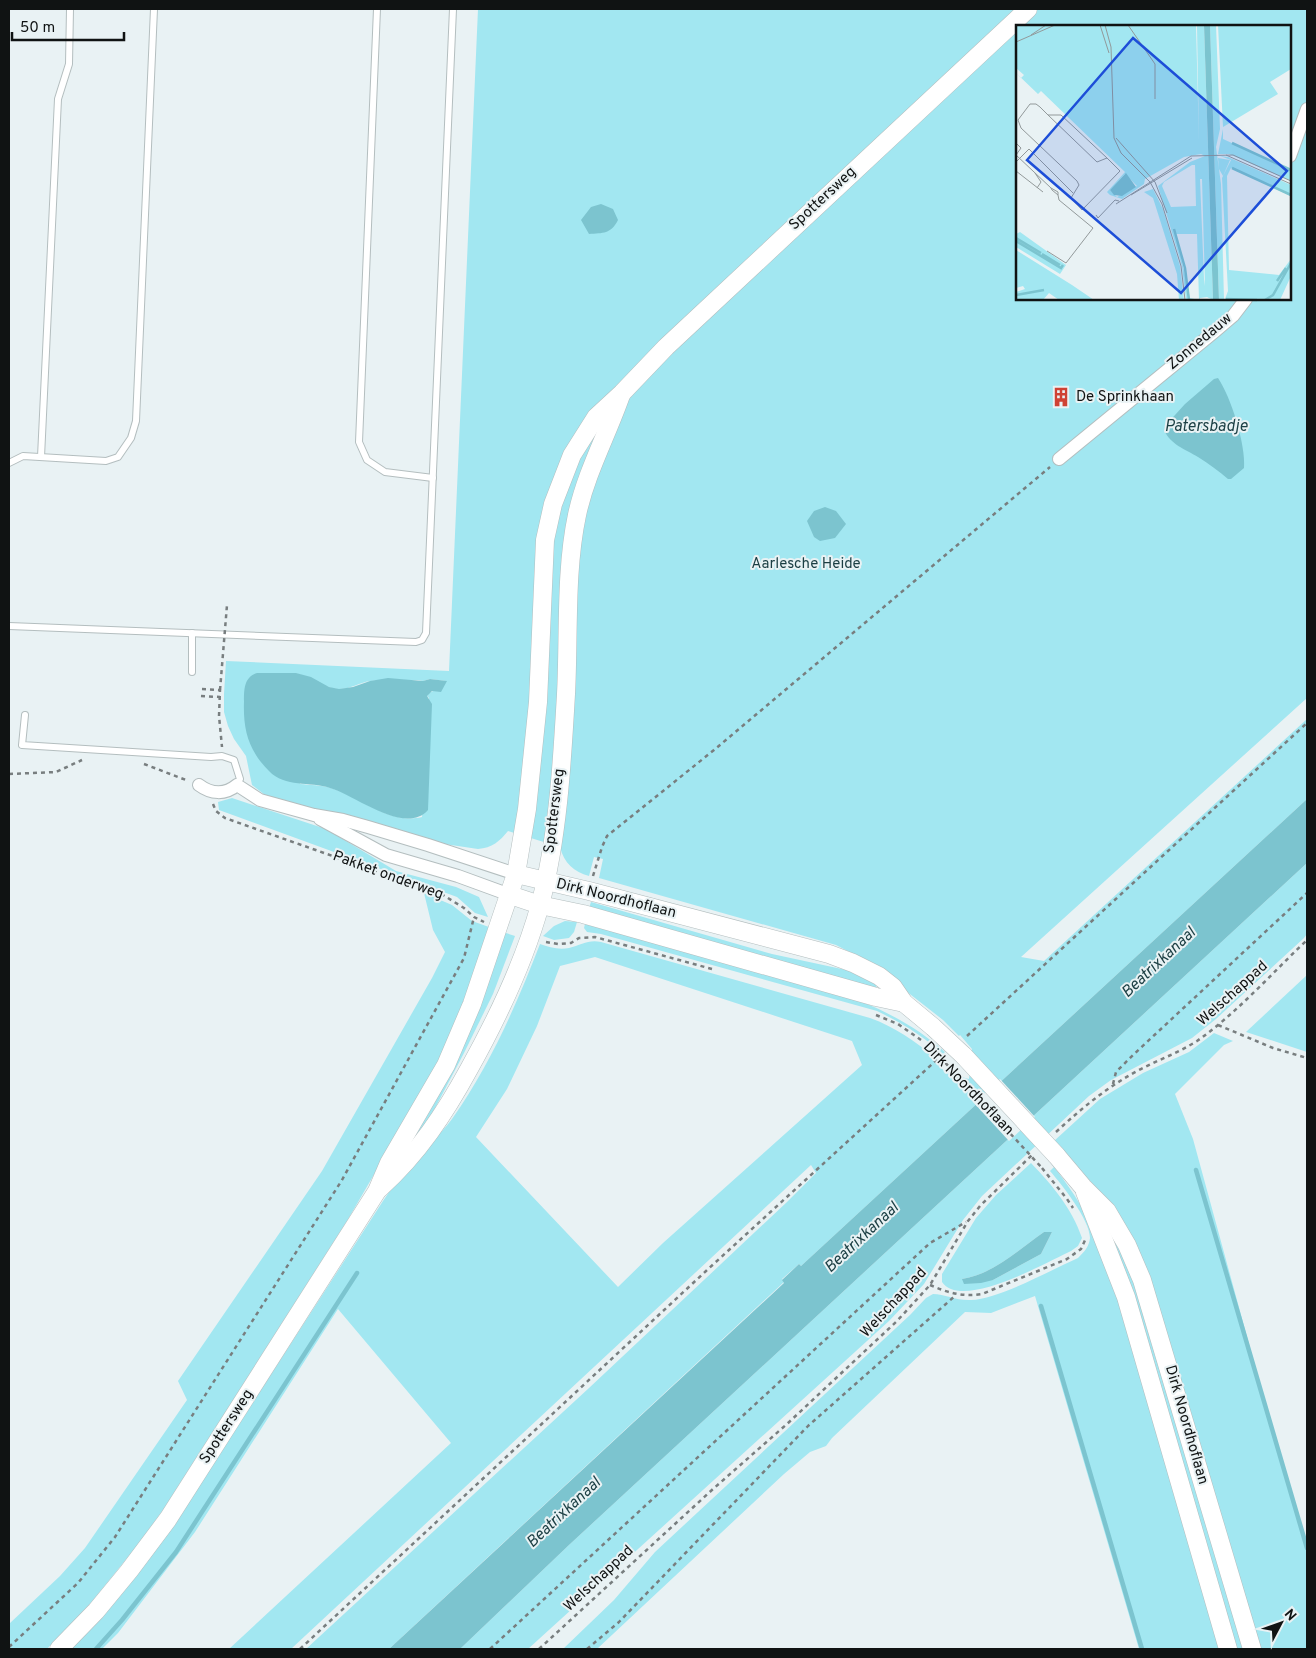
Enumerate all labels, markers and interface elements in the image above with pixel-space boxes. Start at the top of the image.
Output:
scale bar [12,10,125,42]
text: 50 m [20,19,55,38]
inset map [1016,25,1291,300]
street label: Spottersweg [785,163,861,235]
street label: Zonnedauw [1164,309,1237,375]
building icon: De Sprinkhaan [1050,386,1072,408]
place label: De Sprinkhaan [1076,388,1174,407]
water label: Patersbadje [1165,417,1248,437]
park label: Aarlesche Heide [751,555,861,574]
street label: Spottersweg [540,768,570,854]
street label: Pakket onderweg [330,847,446,905]
street label: Dirk Noordhoflaan [554,875,678,923]
water label: Beatrixkanaal [1118,923,1201,1003]
street label: Welschappad [1194,957,1272,1031]
street label: Dirk Noordhoflaan [918,1038,1018,1140]
water label: Beatrixkanaal [821,1198,904,1278]
street label: Welschappad [857,1264,931,1342]
street label: Dirk Noordhoflaan [1160,1363,1212,1487]
street label: Spottersweg [196,1386,258,1468]
water label: Beatrixkanaal [523,1473,606,1553]
street label: Welschappad [560,1542,638,1616]
north arrow [1256,1598,1306,1648]
text: N [1280,1606,1299,1625]

